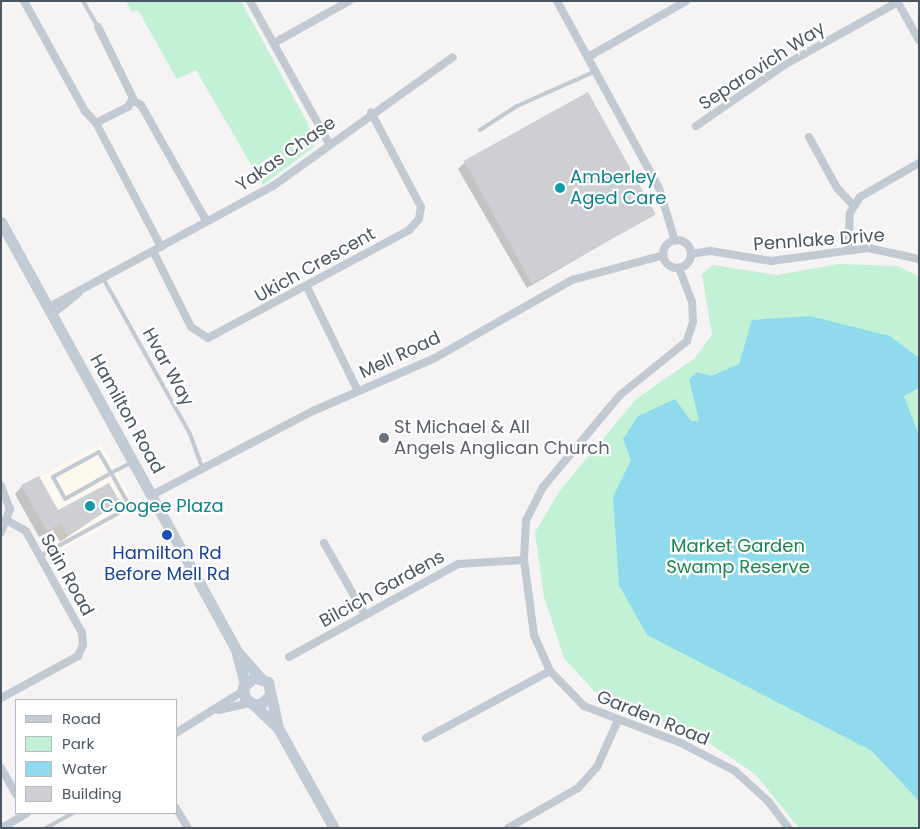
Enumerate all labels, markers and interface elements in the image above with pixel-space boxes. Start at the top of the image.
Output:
street label: Separovich Way [695,17,829,115]
street label: Yakas Chase [232,112,340,196]
place label: Amberley Aged Care [570,167,666,210]
marker: Amberley Aged Care [554,182,566,194]
street label: Ukich Crescent [251,223,379,307]
street label: Pennlake Drive [753,225,885,255]
street label: Hvar Way [138,324,198,410]
street label: Mell Road [356,327,444,383]
street label: Hamilton Road [85,351,169,477]
place label: St Michael & All Angels Anglican Church [394,417,610,459]
marker: St Michael & All Angels Anglican Church [378,432,390,444]
place label: Coogee Plaza [100,495,224,517]
marker: Coogee Plaza [84,500,96,512]
marker: Hamilton Rd Before Mell Rd [161,529,173,541]
street label: Sain Road [36,530,98,620]
park label: Market Garden Swamp Reserve [666,536,810,578]
place label: Hamilton Rd Before Mell Rd [104,543,230,586]
street label: Bilcich Gardens [316,546,448,632]
street label: Garden Road [594,686,712,750]
legend [15,699,178,814]
text: Road [62,708,101,729]
text: Park [62,733,94,754]
text: Water [62,758,107,779]
text: Building [62,783,122,804]

